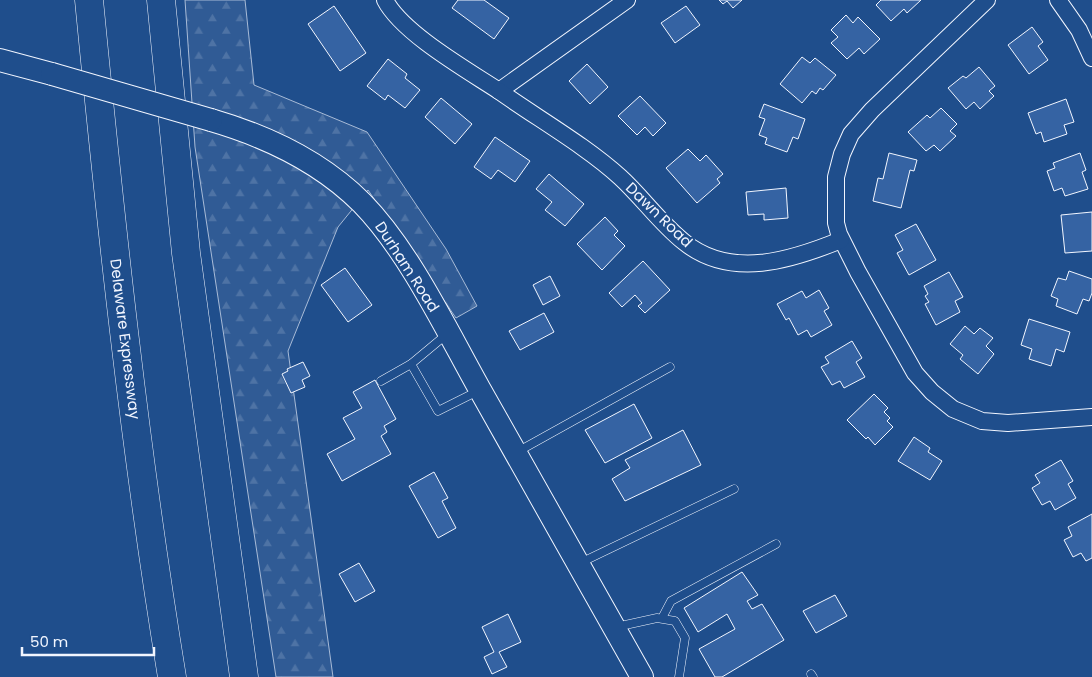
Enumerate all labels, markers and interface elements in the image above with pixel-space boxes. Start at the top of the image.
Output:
street label: Dawn Road [621,177,697,252]
street label: Durham Road [370,217,445,316]
street label: Delaware Expressway [105,257,146,421]
scale bar [22,624,155,656]
text: 50 m [30,631,68,652]

